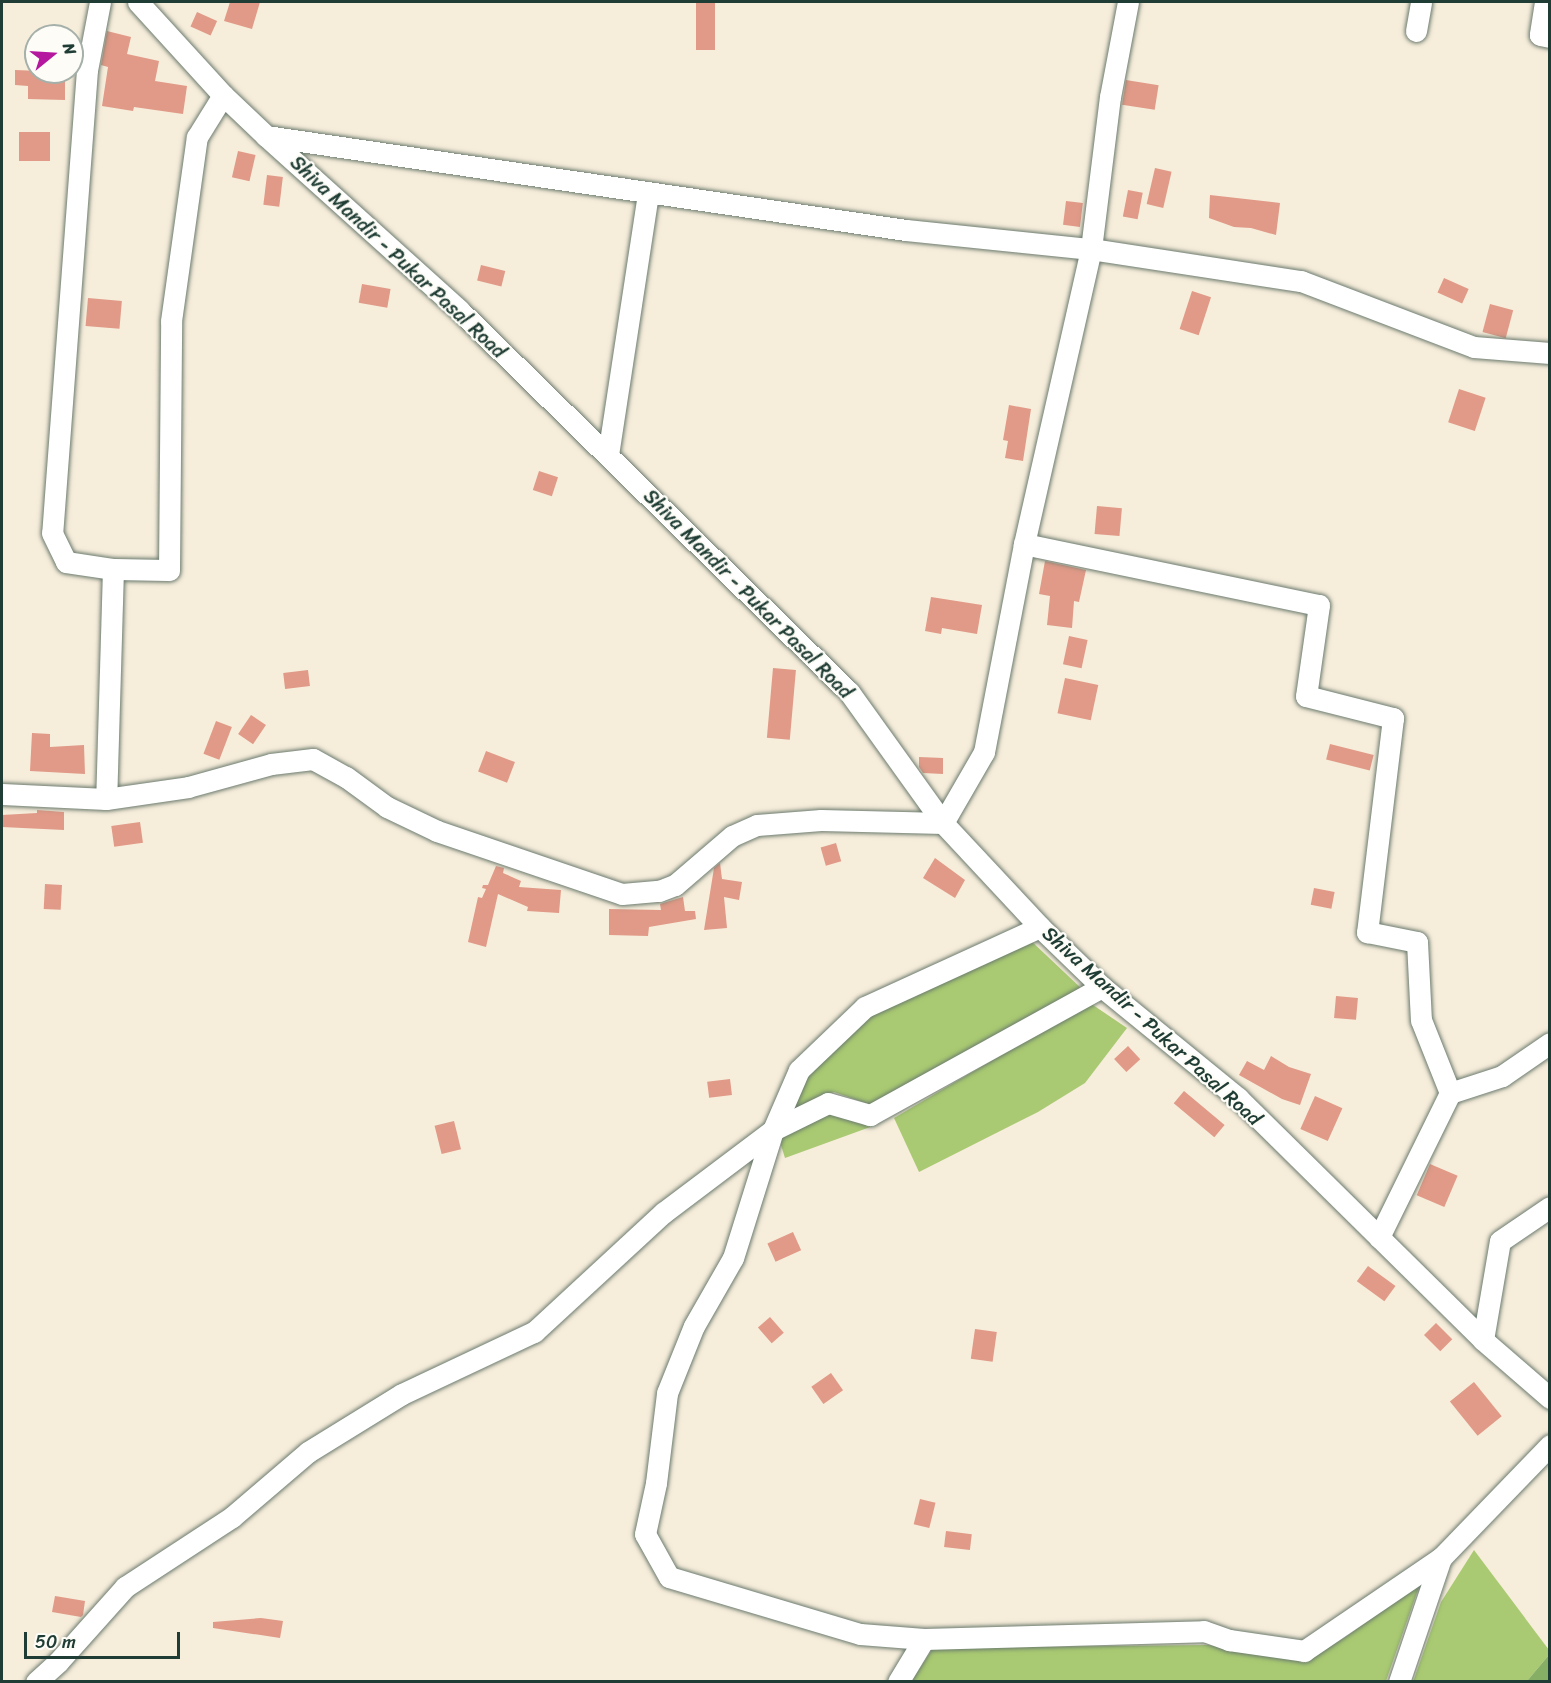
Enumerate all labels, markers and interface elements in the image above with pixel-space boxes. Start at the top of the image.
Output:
north arrow [24,24,84,84]
text: N [54,39,85,59]
street label: Shiva Mandir - Pukar Pasal Road [285,151,511,363]
street label: Shiva Mandir - Pukar Pasal Road [638,484,858,704]
street label: Shiva Mandir - Pukar Pasal Road [1038,921,1266,1131]
scale bar [27,1620,183,1658]
text: 50 m [35,1626,76,1658]

